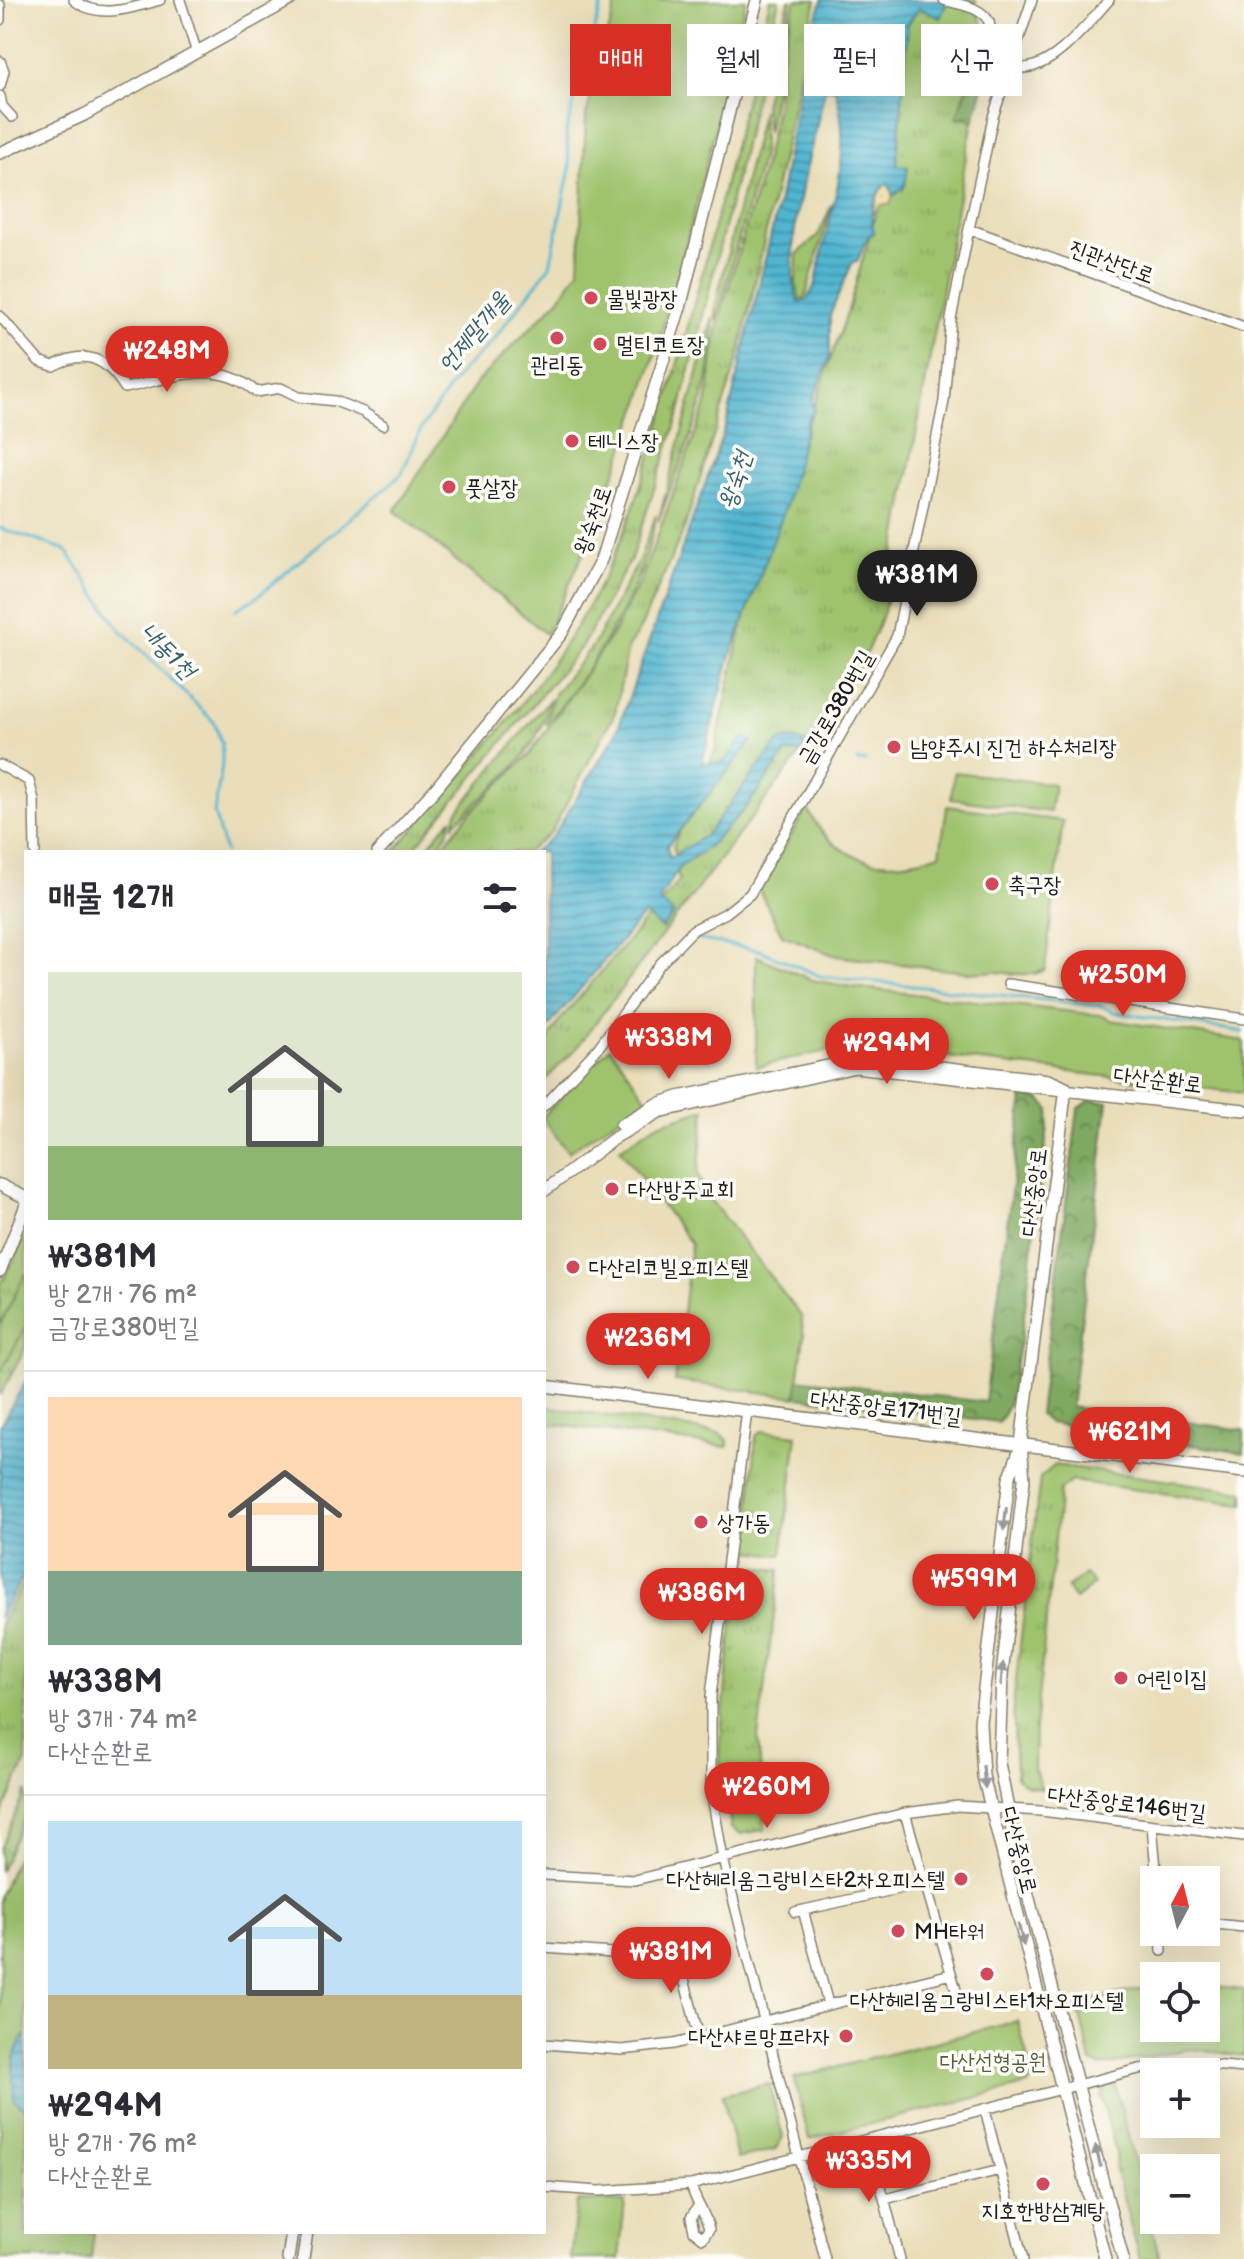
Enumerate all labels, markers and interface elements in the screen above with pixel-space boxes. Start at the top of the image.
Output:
chip: 매매 [570,24,671,96]
chip: 월세 [687,24,788,96]
chip: 필터 [804,24,905,96]
chip: 신규 [921,24,1022,96]
street label: 진관산단로 [1065,235,1158,290]
water label: 언제말개울 [432,285,518,379]
place label: 물빛광장 [607,286,678,313]
marker: 물빛광장 [582,289,600,307]
pin: ₩248M [111,326,223,394]
marker: 관리동 [548,329,566,347]
place label: 멀티코트장 [616,332,705,359]
marker: 멀티코트장 [591,335,609,353]
text: ₩248M [123,336,211,367]
place label: 관리동 [530,352,584,379]
place label: 테니스장 [588,429,659,456]
marker: 테니스장 [563,432,581,450]
water label: 왕숙천 [713,446,759,512]
place label: 풋살장 [465,475,518,502]
marker: 풋살장 [440,478,458,496]
street label: 왕숙천로 [569,483,618,558]
pin: ₩381M [861,550,973,618]
text: ₩381M [875,560,959,591]
water label: 내동1천 [134,617,203,687]
street label: 금강로380번길 [793,645,880,770]
place label: 남양주시 진건 하수처리장 [910,735,1117,762]
marker: 남양주시 진건 하수처리장 [885,738,903,756]
place label: 축구장 [1008,872,1061,899]
marker: 축구장 [983,875,1001,893]
icon: filters [478,876,522,920]
text: 매물 12개 [48,877,174,918]
pin: ₩250M [1067,950,1179,1018]
text: ₩250M [1079,960,1167,991]
pin: ₩338M [613,1013,725,1081]
pin: ₩294M [831,1018,943,1086]
text: ₩338M [625,1023,713,1054]
icon: home [213,1024,357,1168]
text: ₩294M [843,1028,931,1059]
street label: 다산순환로 [1112,1062,1203,1099]
street label: 다산중앙로 [1016,1147,1053,1238]
place label: 다산방주교회 [628,1177,734,1204]
marker: 다산방주교회 [603,1180,621,1198]
text: ₩381M [48,1236,157,1277]
place label: 다산리코빌오피스텔 [589,1255,749,1282]
marker: 다산리코빌오피스텔 [564,1258,582,1276]
text: 방 2개 · 76 m² [48,1280,197,1311]
text: 금강로380번길 [48,1313,199,1344]
pin: ₩236M [592,1313,704,1381]
text: ₩236M [604,1323,692,1354]
street label: 다산중앙로171번길 [809,1386,963,1431]
pin: ₩621M [1074,1407,1186,1475]
text: ₩621M [1088,1417,1172,1448]
icon: home [213,1449,357,1593]
one-way arrow [998,1507,1011,1532]
place label: 상가동 [717,1510,770,1537]
marker: 상가동 [692,1513,710,1531]
pin: ₩599M [918,1554,1030,1622]
text: ₩599M [930,1564,1018,1595]
pin: ₩386M [646,1568,758,1636]
text: ₩386M [658,1578,746,1609]
text: ₩338M [48,1661,163,1702]
one-way arrow [996,1661,1009,1686]
place label: 어린이집 [1137,1666,1208,1693]
marker: 어린이집 [1112,1669,1130,1687]
text: 방 3개 · 74 m² [48,1705,198,1736]
text: 다산순환로 [48,1738,153,1769]
pin: ₩260M [711,1762,823,1830]
one-way arrow [978,1765,991,1790]
text: ₩260M [722,1772,812,1803]
street label: 다산중앙로146번길 [1046,1781,1208,1828]
street label: 다산중앙로 [995,1804,1042,1897]
north arrow [1140,1866,1220,1946]
map controls [1140,1866,1220,2234]
place label: 다산헤리움그랑비스타2차오피스텔 [666,1867,945,1894]
marker: 다산헤리움그랑비스타2차오피스텔 [952,1870,970,1888]
icon: home [213,1873,357,2017]
place label: MH타워 [914,1919,984,1946]
marker: MH타워 [889,1922,907,1940]
one-way arrow [1016,1923,1028,1948]
pin: ₩381M [615,1927,727,1995]
text: ₩381M [629,1937,713,1968]
button: locate [1140,1962,1220,2042]
marker: 다산헤리움그랑비스타1차오피스텔 [978,1965,996,1983]
place label: 다산헤리움그랑비스타1차오피스텔 [850,1988,1124,2015]
place label: 다산샤르망프라자 [688,2024,830,2051]
marker: 다산샤르망프라자 [837,2027,855,2045]
park label: 다산선형공원 [940,2049,1046,2076]
button: + [1140,2058,1220,2138]
text: ₩294M [48,2085,163,2126]
text: 방 2개 · 76 m² [48,2129,197,2160]
pin: ₩335M [813,2136,925,2204]
one-way arrow [1091,2144,1103,2169]
text: ₩335M [825,2146,913,2177]
button: − [1140,2154,1220,2234]
text: 다산순환로 [48,2162,153,2193]
marker: 지호한방삼계탕 [1034,2175,1052,2193]
place label: 지호한방삼계탕 [981,2198,1105,2225]

